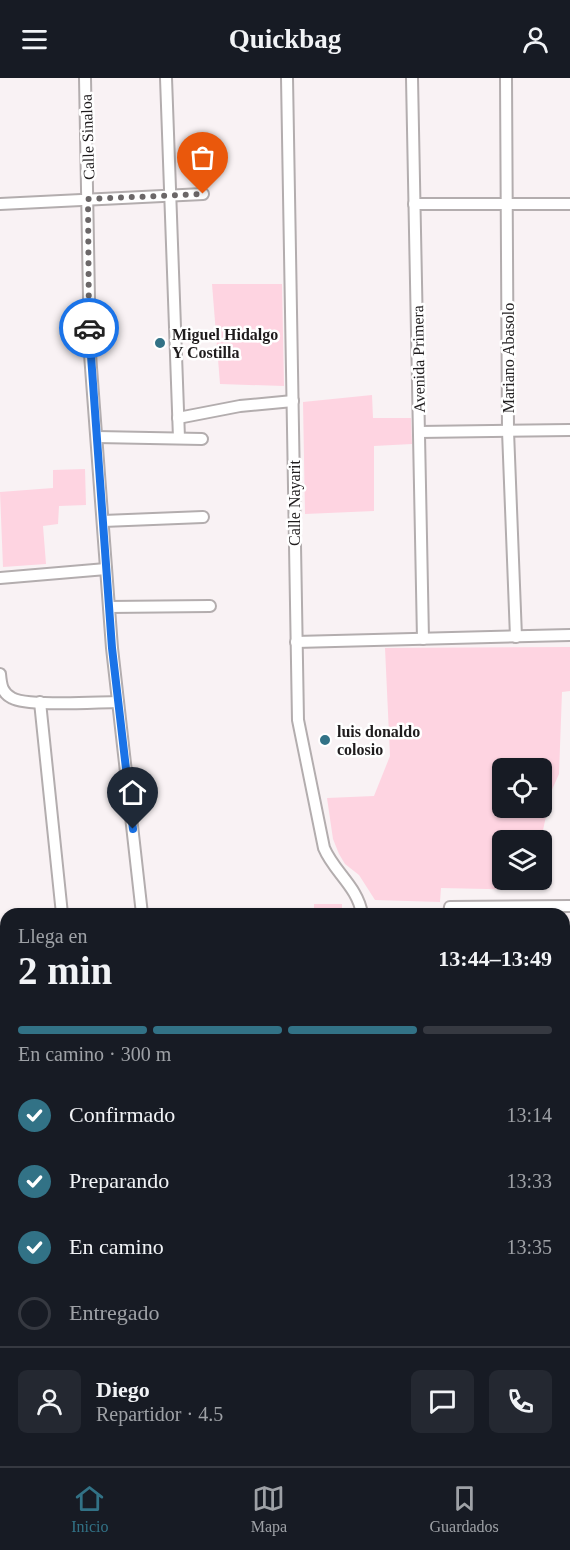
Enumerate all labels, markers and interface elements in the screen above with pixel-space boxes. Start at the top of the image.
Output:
icon: menu [18,23,51,56]
icon: person [519,23,552,56]
text: Quickbag [229,24,341,54]
street label: Calle Sinaloa [78,94,97,180]
pin [177,132,228,194]
icon: bag [186,141,219,174]
courier [59,298,119,358]
street label: Mariano Abasolo [500,303,517,413]
street label: Avenida Primera [409,305,428,413]
icon: car [73,312,106,345]
place label: Miguel Hidalgo Y Costilla [172,326,278,361]
marker: Miguel Hidalgo Y Costilla [153,336,167,350]
street label: Calle Nayarit [286,460,304,546]
place label: luis donaldo colosio [337,723,420,758]
marker: luis donaldo colosio [318,733,332,747]
map controls [492,758,552,890]
button: locate [492,758,552,818]
pin [107,767,158,829]
icon: home [116,776,149,809]
button: layers [492,830,552,890]
text: Llega en [18,925,87,947]
text: 13:44–13:49 [438,946,552,971]
text: 2 min [18,949,112,992]
text: En camino · 300 m [18,1043,171,1065]
icon: check [18,1099,51,1132]
text: Confirmado [69,1102,175,1127]
text: 13:14 [506,1104,552,1126]
icon: check [18,1165,51,1198]
text: Preparando [69,1168,169,1193]
text: 13:33 [506,1170,552,1192]
icon: check [18,1231,51,1264]
text: En camino [69,1234,164,1259]
text: 13:35 [506,1236,552,1258]
text: Entregado [69,1300,159,1325]
button: person [18,1370,81,1433]
button: chat [411,1370,474,1433]
button: phone [489,1370,552,1433]
text: Diego [96,1377,150,1402]
text: Repartidor · 4.5 [96,1403,223,1425]
tab: Inicio [71,1482,108,1536]
tab: Mapa [251,1482,287,1536]
tab: Guardados [430,1482,499,1536]

